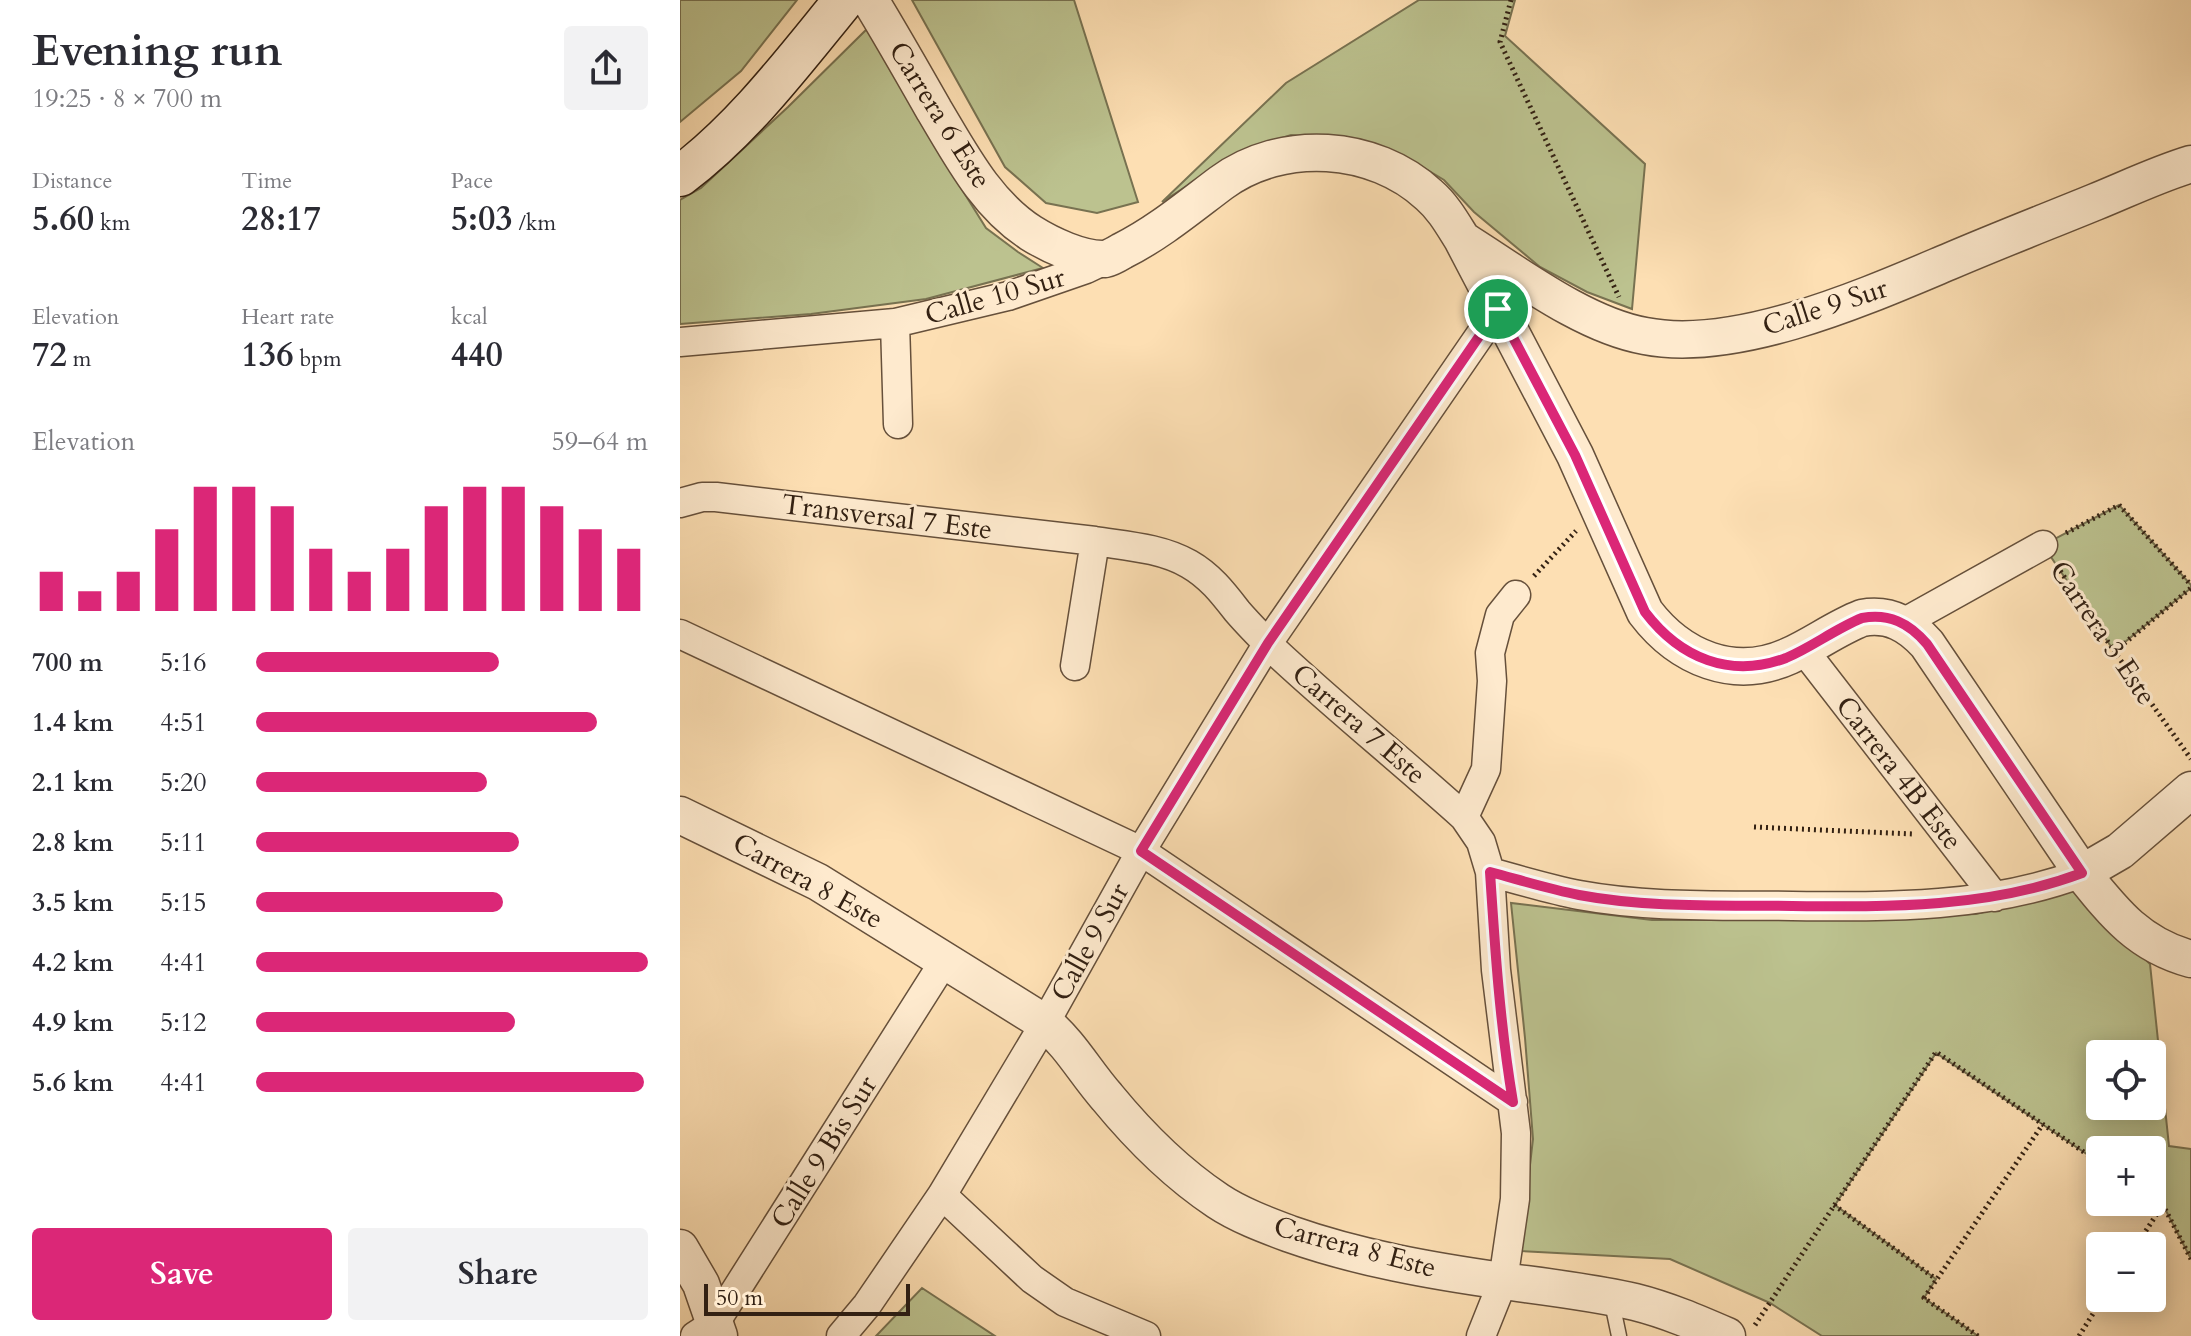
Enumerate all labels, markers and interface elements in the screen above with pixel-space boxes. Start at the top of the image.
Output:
text: Evening run [32,21,282,81]
button: share [564,26,648,110]
street label: Carrera 6 Este [880,34,1000,196]
text: 19:25 · 8 × 700 m [32,81,222,116]
text: Distance [32,166,112,196]
text: Time [241,166,292,196]
text: Pace [451,166,493,196]
text: 5.60 [32,196,94,242]
text: 28:17 [241,196,321,242]
text: 5:03 [451,196,513,242]
text: km [94,208,130,238]
text: /km [513,208,556,238]
street label: Calle 10 Sur [921,258,1070,334]
street label: Calle 9 Sur [1758,269,1893,345]
pin [1464,275,1532,343]
icon: arrive [1476,287,1520,331]
text: Elevation [32,302,119,332]
text: Heart rate [241,302,335,332]
text: kcal [451,302,488,332]
text: 72 [32,332,67,378]
text: 136 [241,332,294,378]
text: 440 [451,332,503,378]
text: m [67,344,91,374]
text: bpm [294,344,342,374]
text: Elevation [32,424,135,459]
text: 59–64 m [551,424,648,459]
street label: Transversal 7 Este [780,485,994,549]
street label: Carrera 3 Este [2041,553,2165,713]
text: 700 m [32,645,103,680]
text: 5:16 [160,645,207,680]
street label: Carrera 7 Este [1284,655,1434,793]
street label: Carrera 4B Este [1827,688,1971,858]
text: 1.4 km [32,705,113,740]
text: 4:51 [160,705,207,740]
text: 2.1 km [32,765,113,800]
text: 5:20 [160,765,207,800]
street label: Carrera 8 Este [726,824,890,938]
text: 2.8 km [32,825,113,860]
text: 5:11 [160,825,207,860]
street label: Calle 9 Sur [1042,875,1138,1008]
text: 3.5 km [32,885,113,920]
text: 5:15 [160,885,207,920]
text: 4.2 km [32,945,113,980]
text: 4:41 [160,945,207,980]
text: 4.9 km [32,1005,113,1040]
text: 5:12 [160,1005,207,1040]
map controls [2086,1040,2166,1312]
button: locate [2086,1040,2166,1120]
text: 5.6 km [32,1065,113,1100]
text: 4:41 [160,1065,207,1100]
street label: Calle 9 Bis Sur [762,1068,886,1236]
button: + [2086,1136,2166,1216]
street label: Carrera 8 Este [1270,1207,1440,1287]
button: Save [32,1228,332,1320]
button: Share [348,1228,648,1320]
button: − [2086,1232,2166,1312]
scale bar [704,1280,910,1316]
text: 50 m [716,1283,763,1313]

